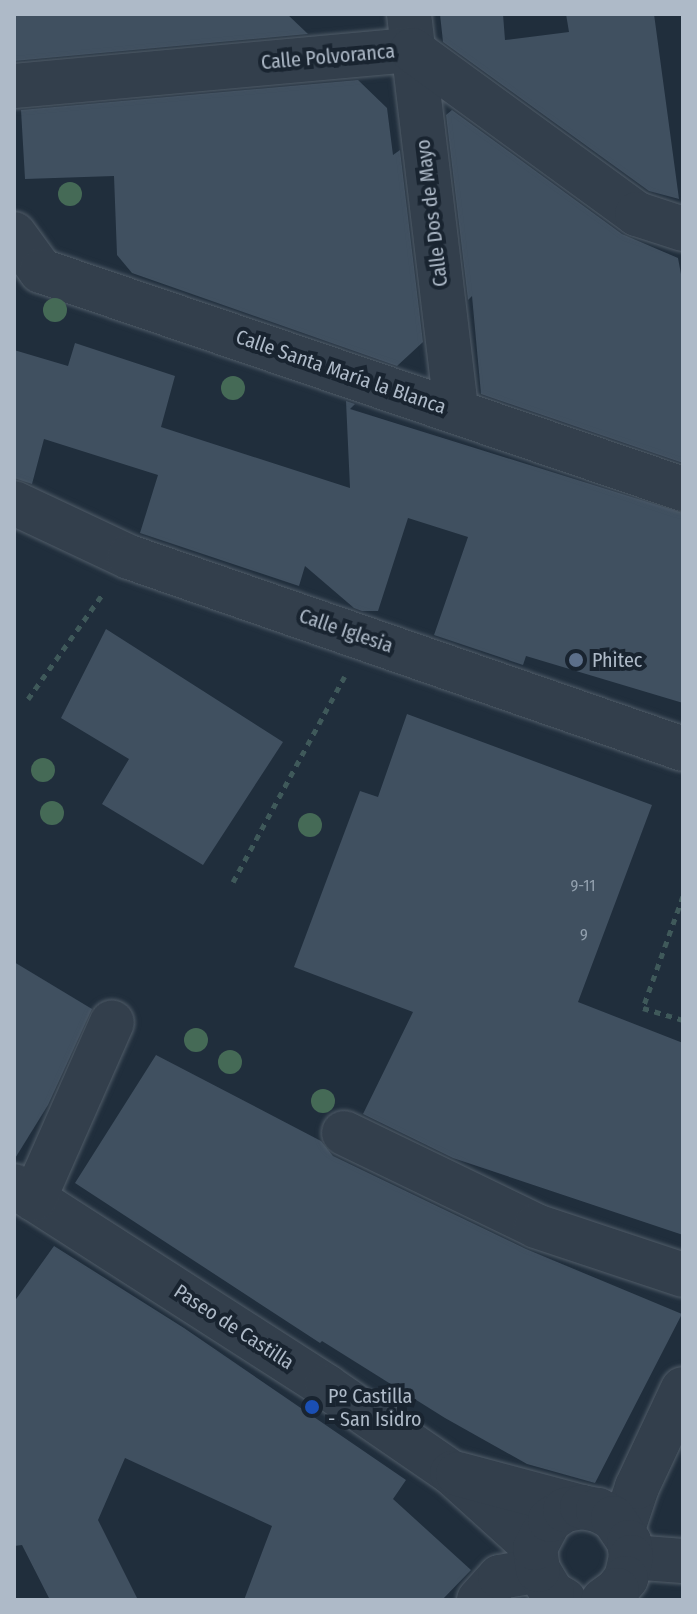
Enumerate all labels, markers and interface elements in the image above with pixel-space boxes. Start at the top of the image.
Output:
street label: Calle Polvoranca [260,39,396,75]
street label: Calle Dos de Mayo [411,138,453,288]
street label: Calle Santa María la Blanca [233,325,449,419]
street label: Calle Iglesia [296,604,396,658]
place label: Phitec [592,648,642,672]
marker: Phitec [567,651,585,669]
house number: 9-11 [571,876,595,896]
house number: 9 [580,925,588,945]
street label: Paseo de Castilla [170,1279,298,1375]
place label: Pº Castilla - San Isidro [328,1384,422,1431]
marker: Pº Castilla - San Isidro [303,1398,321,1416]

